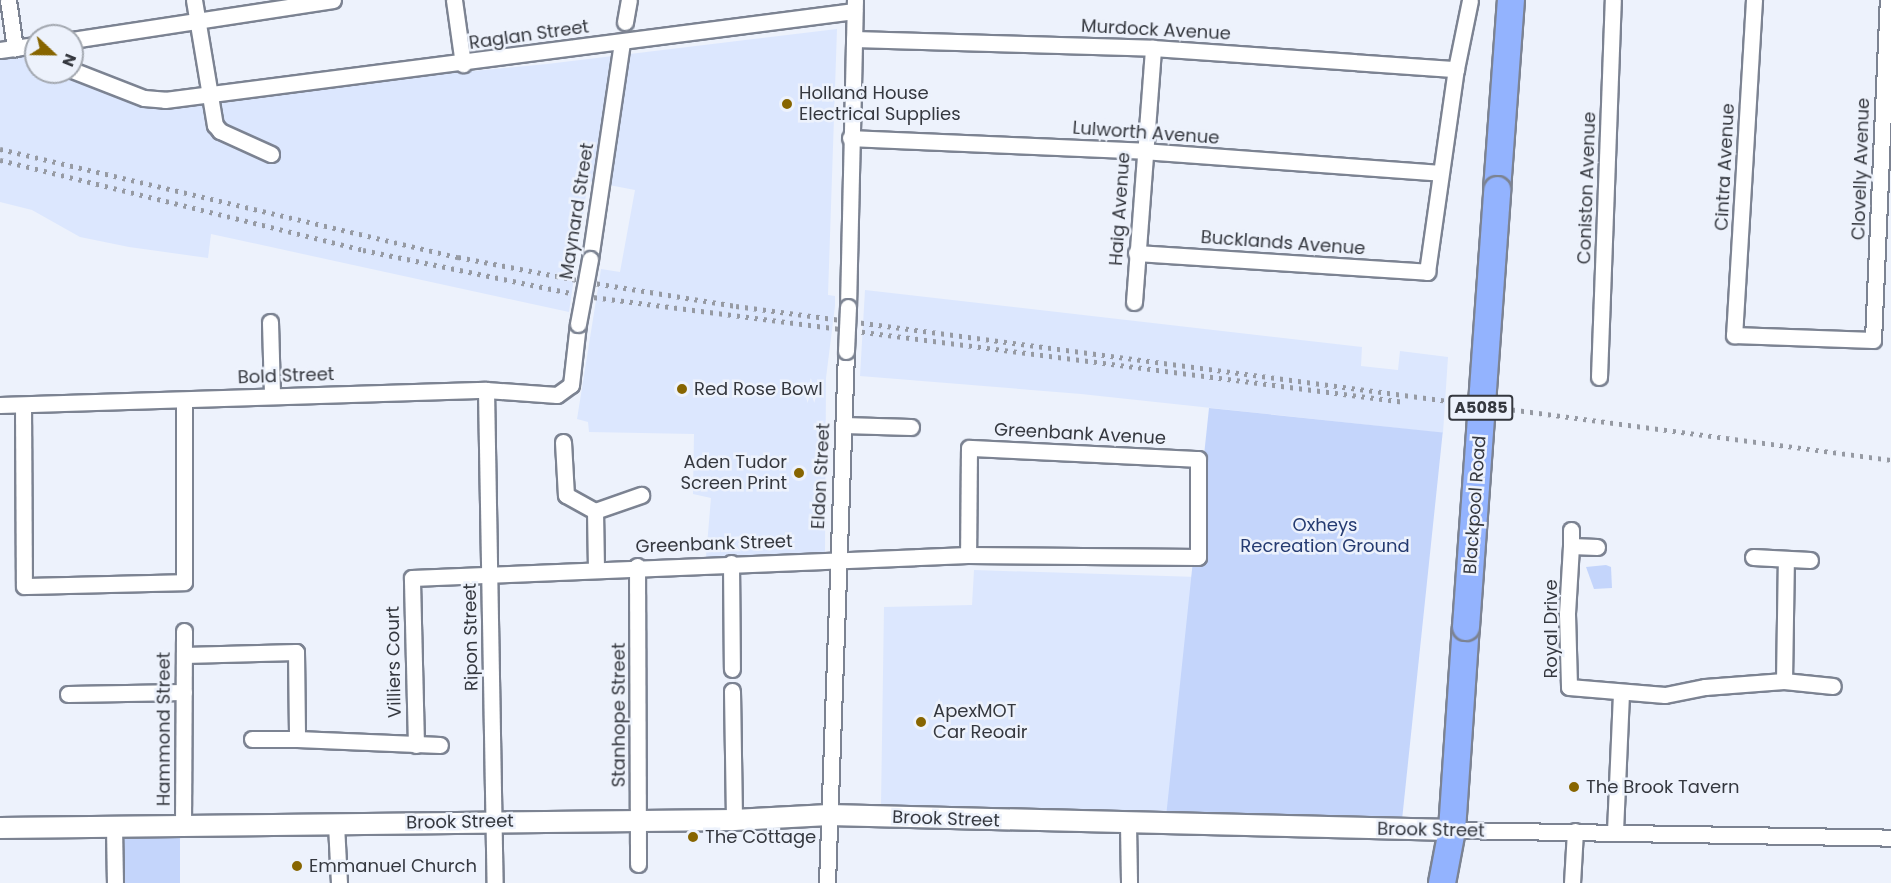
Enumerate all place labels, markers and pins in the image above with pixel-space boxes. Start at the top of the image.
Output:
place label: Holland House Electrical Supplies [799,83,961,125]
marker: Holland House Electrical Supplies [780,97,794,111]
place label: Red Rose Bowl [694,378,823,400]
marker: Red Rose Bowl [675,382,689,396]
place label: Aden Tudor Screen Print [681,452,787,494]
marker: Aden Tudor Screen Print [792,466,806,480]
place label: ApexMOT Car Reoair [933,701,1028,744]
marker: ApexMOT Car Reoair [914,715,928,729]
place label: The Brook Tavern [1586,776,1739,798]
marker: The Brook Tavern [1567,780,1581,794]
place label: The Cottage [705,826,816,848]
marker: The Cottage [686,830,700,844]
place label: Emmanuel Church [309,855,477,877]
marker: Emmanuel Church [290,859,304,873]

